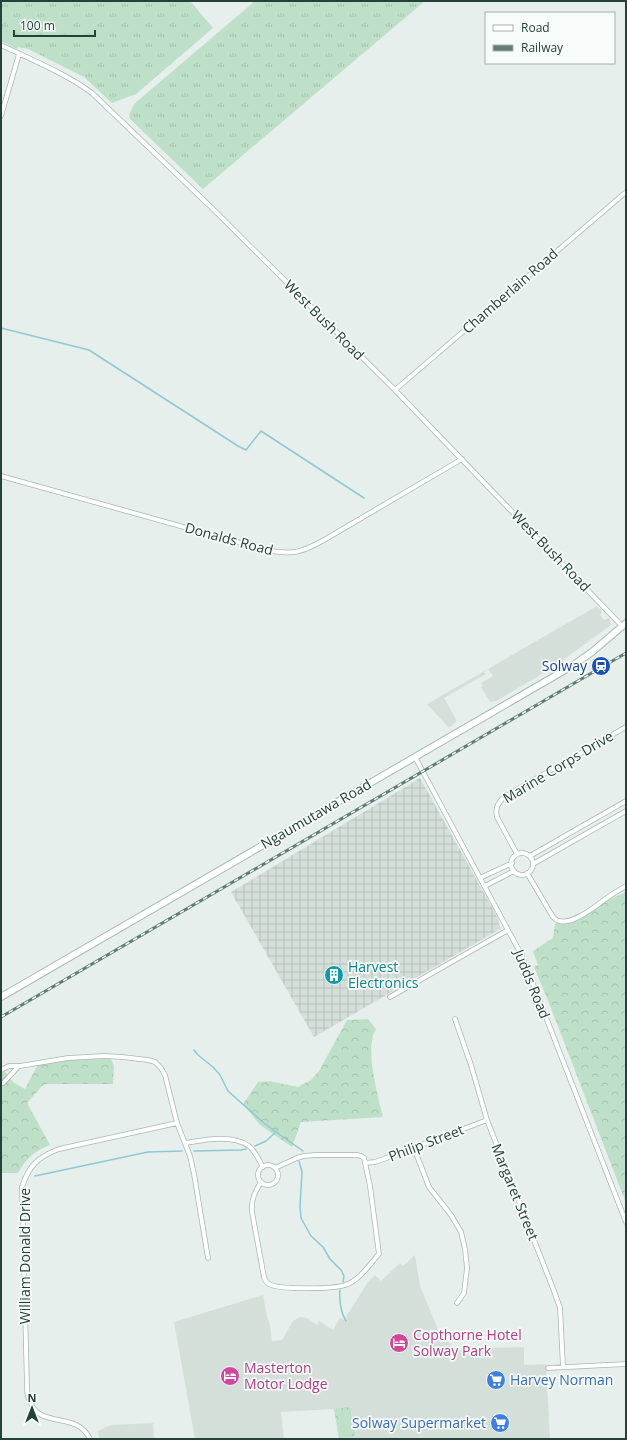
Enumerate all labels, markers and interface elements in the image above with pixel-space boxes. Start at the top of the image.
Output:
scale bar [14,12,95,38]
legend [485,12,615,64]
text: 100 m [20,17,55,34]
text: Road [521,19,550,36]
text: Railway [521,39,564,56]
street label: Chamberlain Road [458,244,561,337]
street label: West Bush Road [280,275,369,364]
street label: West Bush Road [508,506,595,595]
street label: Donalds Road [183,518,275,559]
station icon: Solway [590,655,612,677]
place label: Solway [542,656,588,675]
street label: Marine Corps Drive [499,726,617,807]
street label: Ngaumutawa Road [257,774,374,853]
street label: Judds Road [509,944,555,1021]
place label: Harvest Electronics [348,957,419,992]
building icon: Harvest Electronics [323,964,345,986]
street label: Philip Street [386,1120,466,1166]
street label: Margaret Street [487,1141,544,1243]
street label: William Donald Drive [15,1188,34,1324]
place label: Copthorne Hotel Solway Park [413,1325,522,1360]
hotel icon: Copthorne Hotel Solway Park [388,1332,410,1354]
place label: Masterton Motor Lodge [244,1358,328,1393]
hotel icon: Masterton Motor Lodge [219,1365,241,1387]
supermarket icon: Harvey Norman [485,1369,507,1391]
place label: Harvey Norman [510,1370,613,1389]
north arrow [12,1388,52,1428]
text: N [28,1390,36,1405]
supermarket icon: Solway Supermarket [489,1412,511,1434]
place label: Solway Supermarket [352,1413,486,1432]

